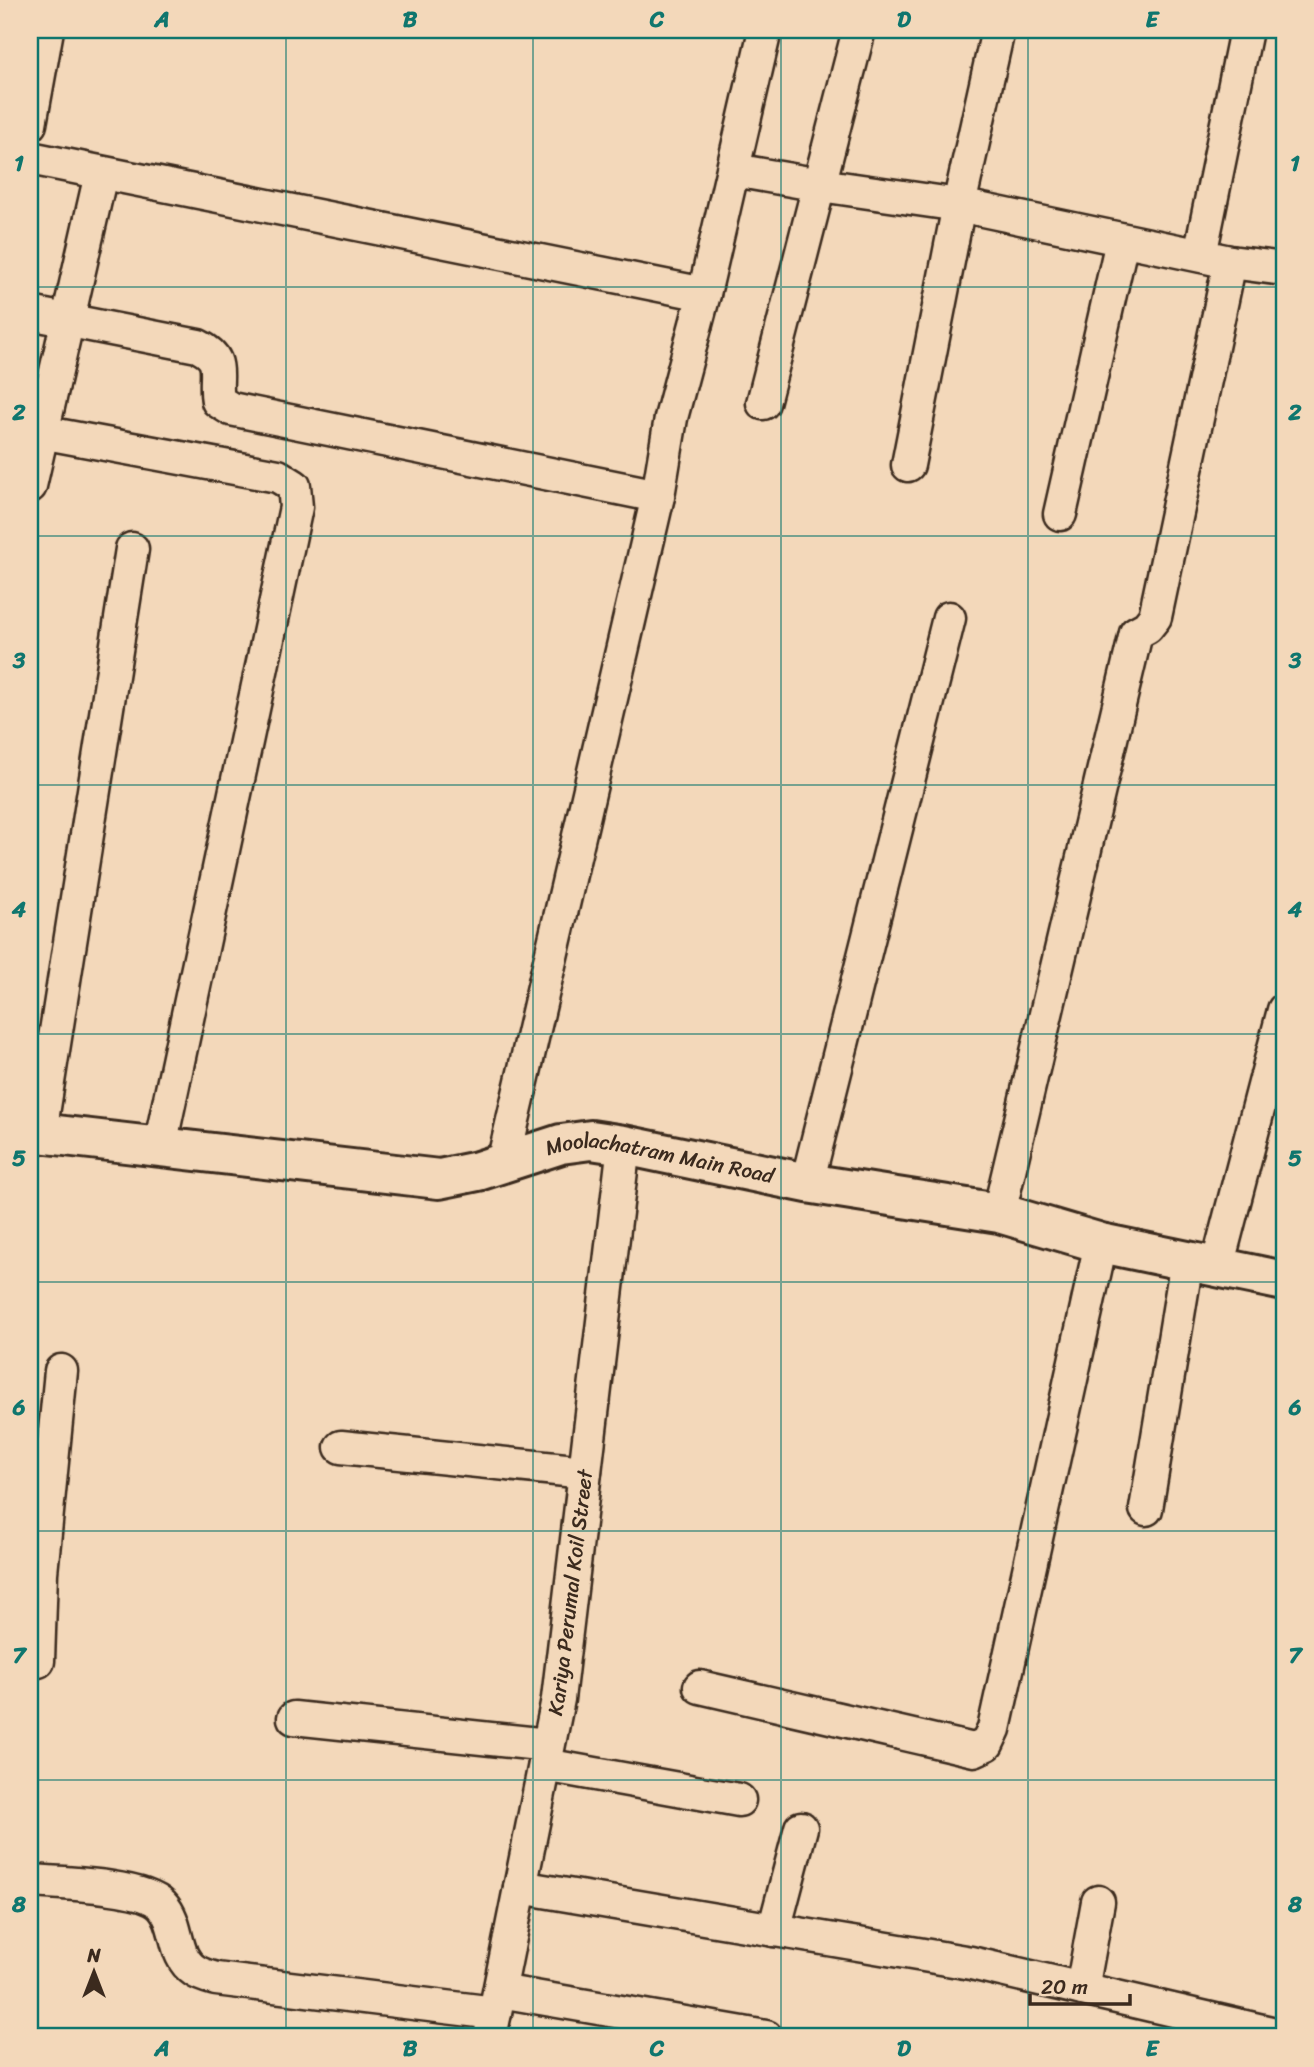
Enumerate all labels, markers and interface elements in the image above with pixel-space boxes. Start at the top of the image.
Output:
text: A [153,0,170,40]
text: B [403,0,418,40]
text: C [649,0,665,40]
text: D [897,0,912,40]
text: E [1146,0,1161,40]
text: 1 [14,143,24,184]
text: 1 [1290,143,1300,184]
text: 2 [11,392,26,433]
text: 2 [1287,392,1302,433]
text: 3 [12,640,26,681]
text: 3 [1288,640,1302,681]
text: 4 [11,889,27,930]
text: 4 [1287,889,1303,930]
street label: Moolachatram Main Road [540,1121,779,1195]
text: 5 [12,1138,26,1179]
text: 5 [1288,1138,1302,1179]
text: 6 [11,1387,26,1428]
text: 6 [1287,1387,1302,1428]
street label: Kariya Perumal Koil Street [536,1466,604,1719]
text: 7 [12,1635,27,1676]
text: 7 [1288,1635,1303,1676]
text: 8 [11,1884,26,1925]
text: 8 [1287,1884,1302,1925]
north arrow [60,1938,130,2008]
text: N [86,1939,101,1972]
scale bar [1030,1962,1130,2006]
text: 20 m [1041,1968,1088,2006]
text: A [153,2028,170,2067]
text: B [403,2028,418,2067]
text: C [649,2028,665,2067]
text: D [897,2028,912,2067]
text: E [1146,2028,1161,2067]

